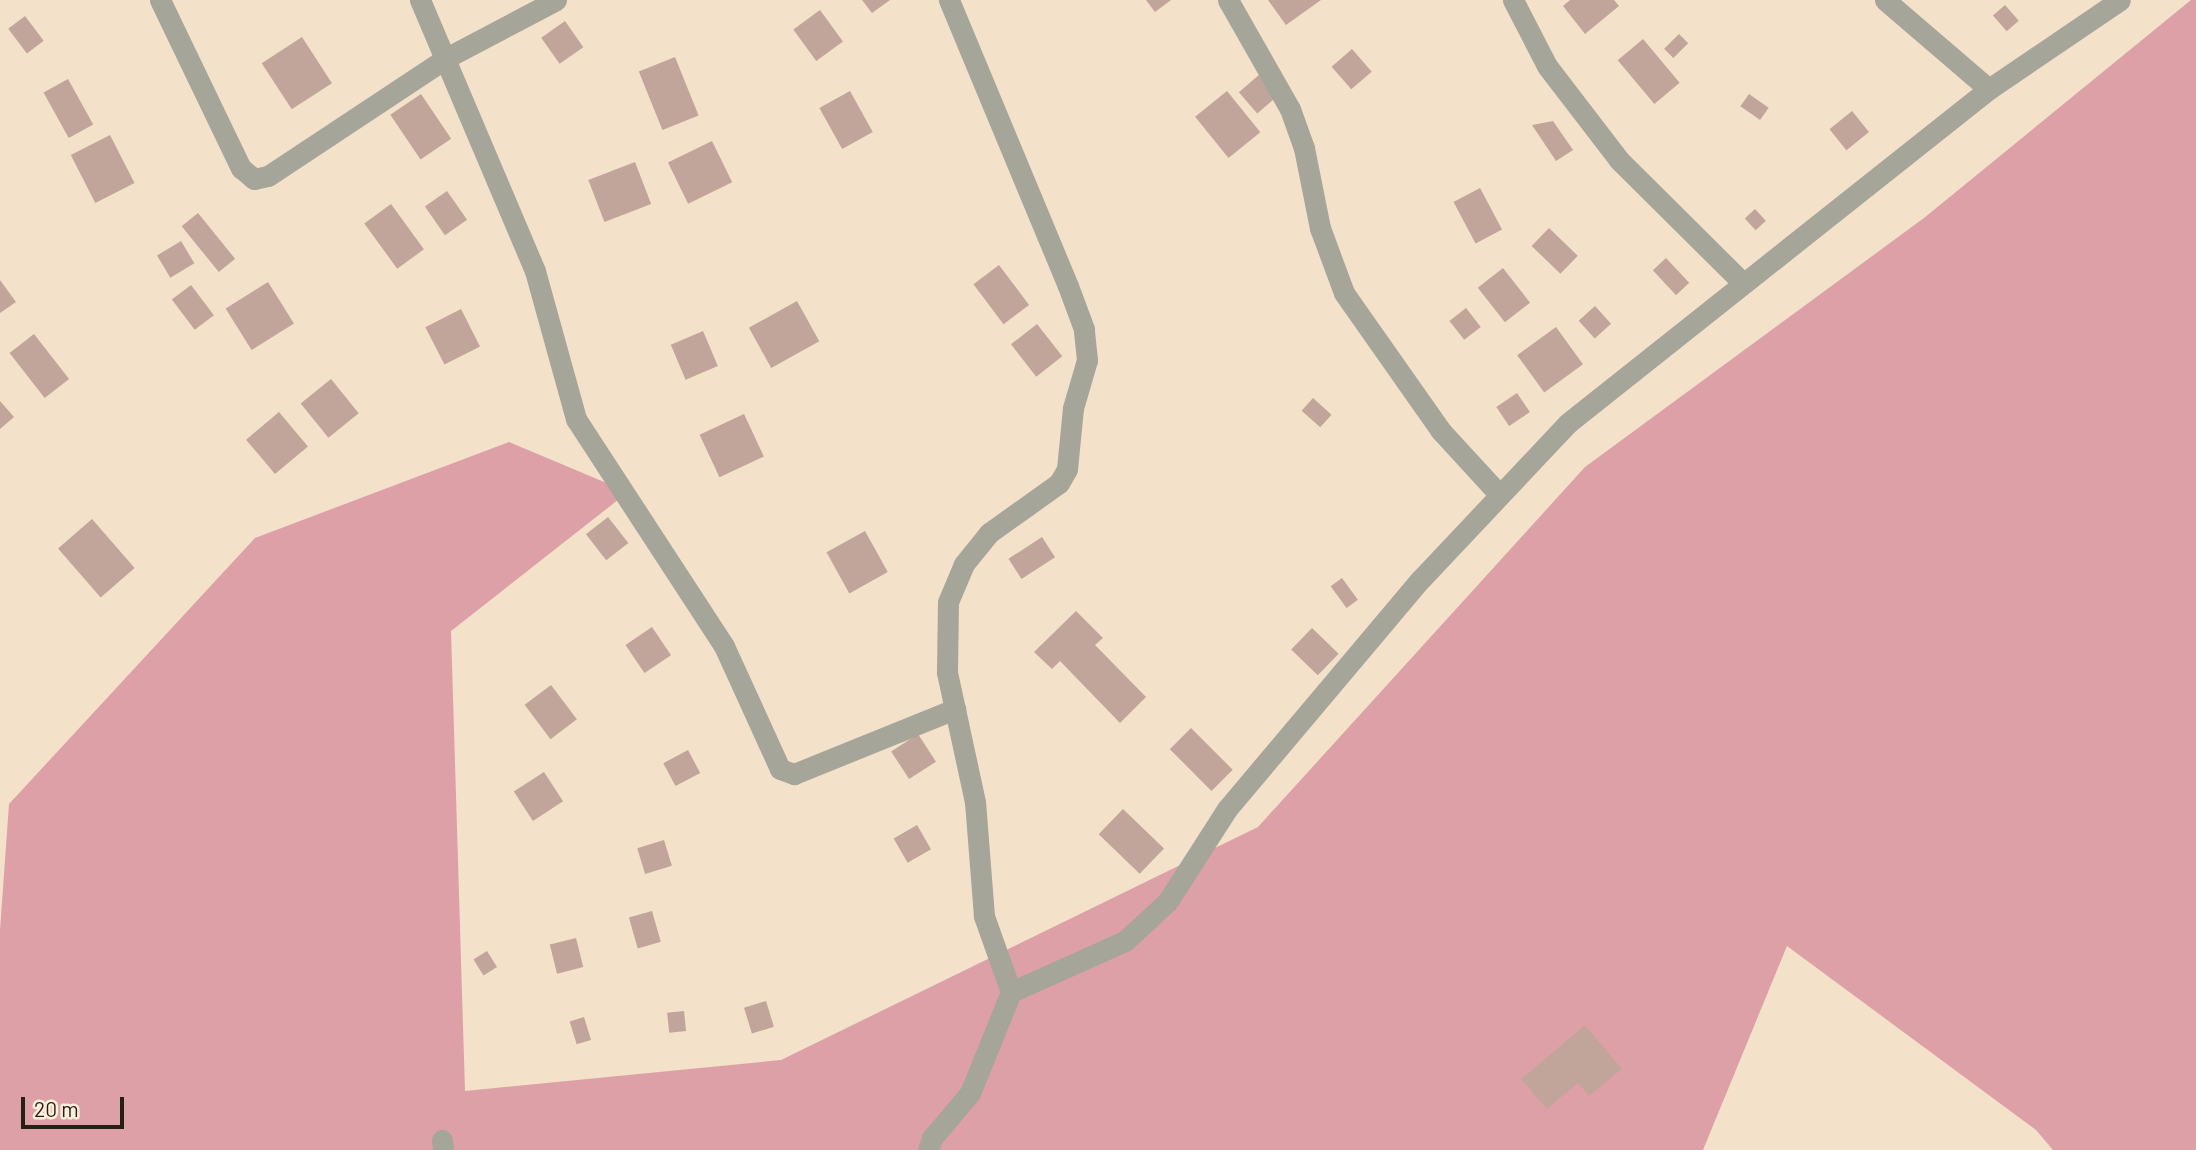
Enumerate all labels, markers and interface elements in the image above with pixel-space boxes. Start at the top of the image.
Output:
scale bar [24,1084,128,1128]
text: 20 m [34,1096,79,1121]

